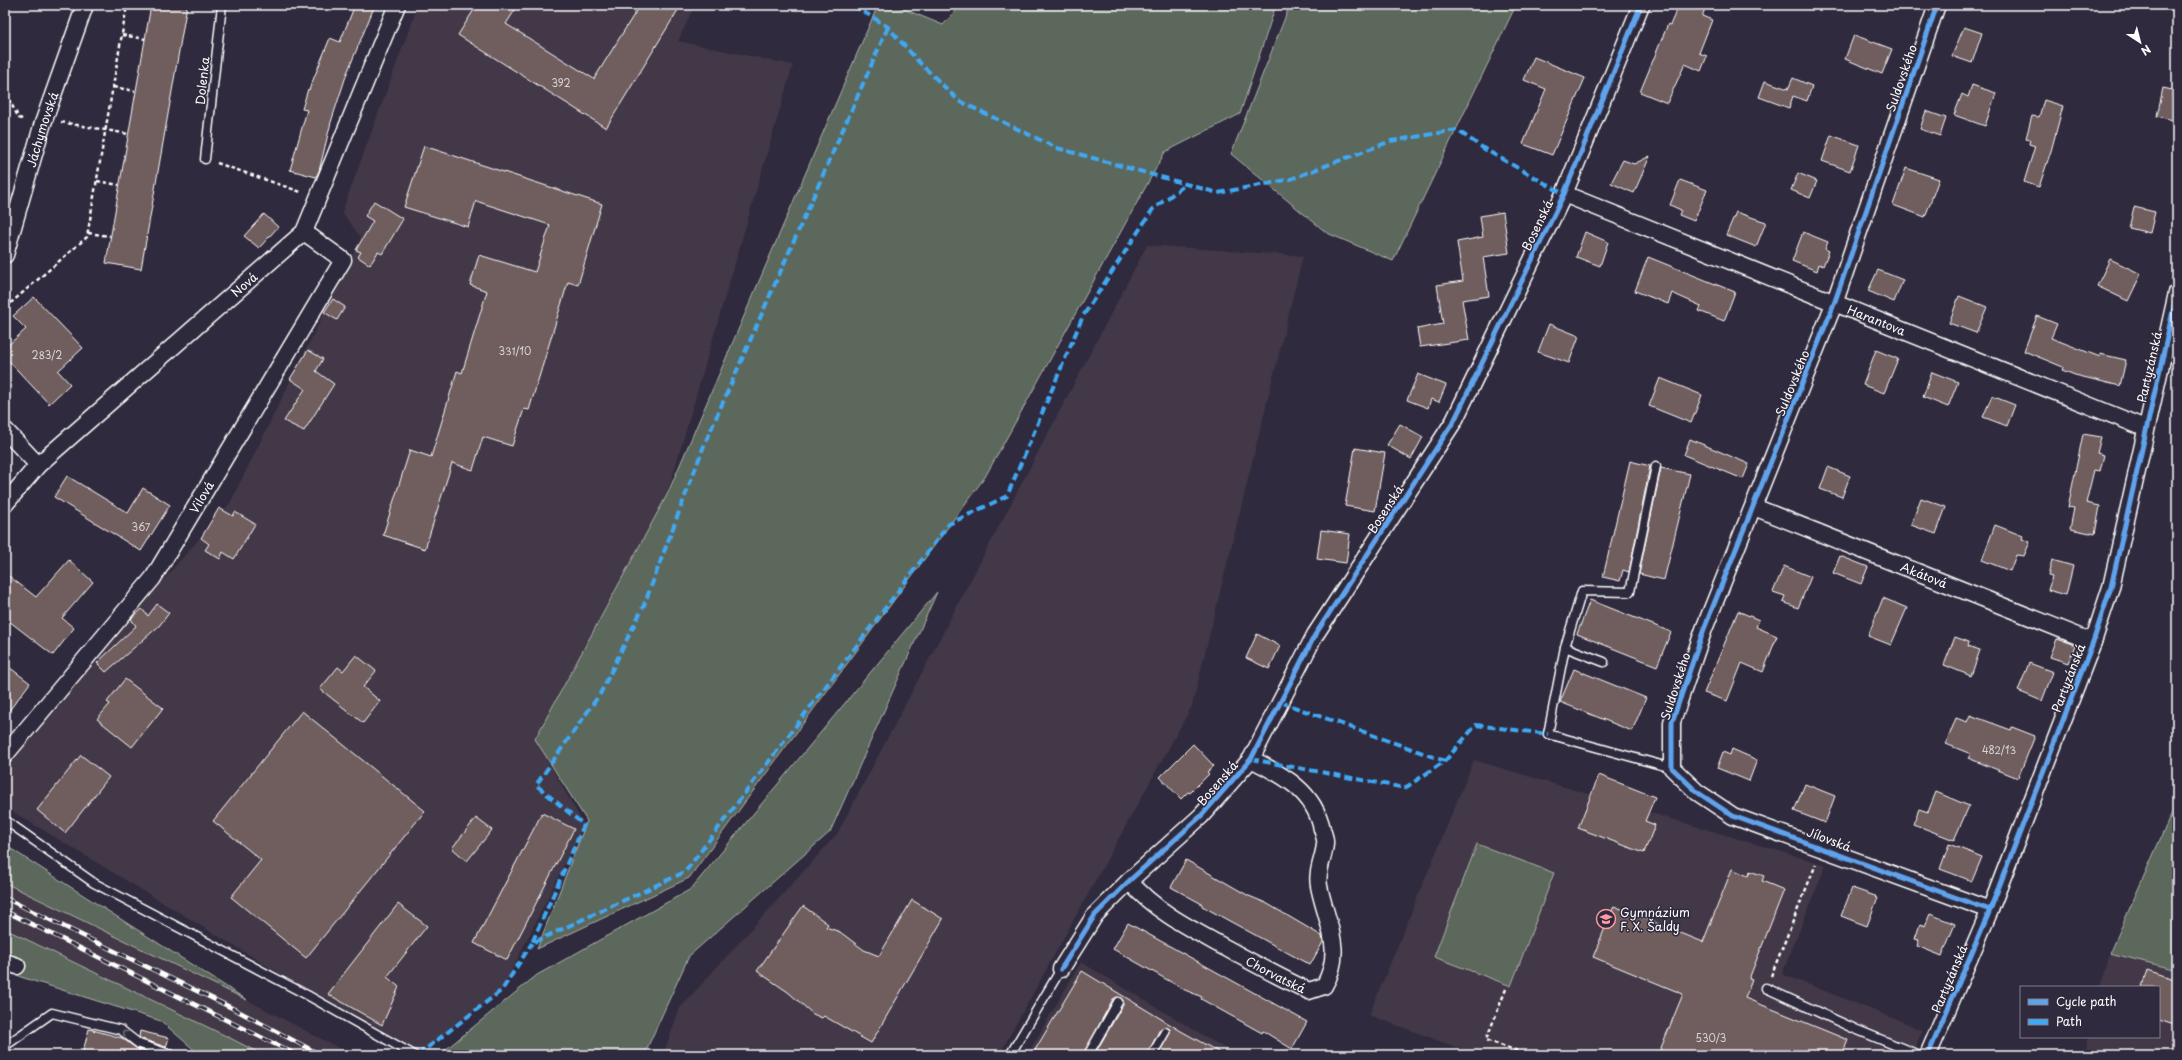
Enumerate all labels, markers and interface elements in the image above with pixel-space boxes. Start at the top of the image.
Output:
north arrow [2120,22,2160,62]
text: N [2137,41,2155,60]
street label: Suldovského [1881,42,1921,114]
street label: Dolenka [191,55,214,106]
house number: 392 [551,75,571,90]
street label: Jáchymovská [22,89,63,169]
street label: Bosenská [1517,196,1557,253]
street label: Nová [227,267,262,301]
street label: Harantova [1845,300,1909,340]
street label: Partyzánská [2132,329,2166,404]
house number: 331/10 [499,343,531,358]
house number: 283/2 [32,347,62,362]
street label: Suldovského [1771,347,1814,419]
street label: Vilová [185,477,218,517]
street label: Bosenská [1363,481,1408,537]
house number: 367 [132,519,151,534]
street label: Akátová [1898,557,1951,592]
street label: Partyzánská [2047,640,2090,715]
street label: Suldovského [1656,650,1694,722]
house number: 482/13 [1982,742,2016,757]
street label: Bosenská [1192,756,1242,809]
street label: Jílovská [1804,822,1854,856]
place label: Gymnázium F. X. Šaldy [1620,903,1690,935]
school or university icon: Gymnázium F. X. Šaldy [1595,908,1617,930]
street label: Partyzánská [1927,942,1972,1016]
street label: Chorvatská [1243,951,1309,998]
legend [2020,986,2160,1038]
text: Cycle path [2056,992,2117,1010]
text: Path [2056,1012,2082,1030]
house number: 530/3 [1696,1030,1726,1045]
one-way arrow [122,1031,129,1038]

